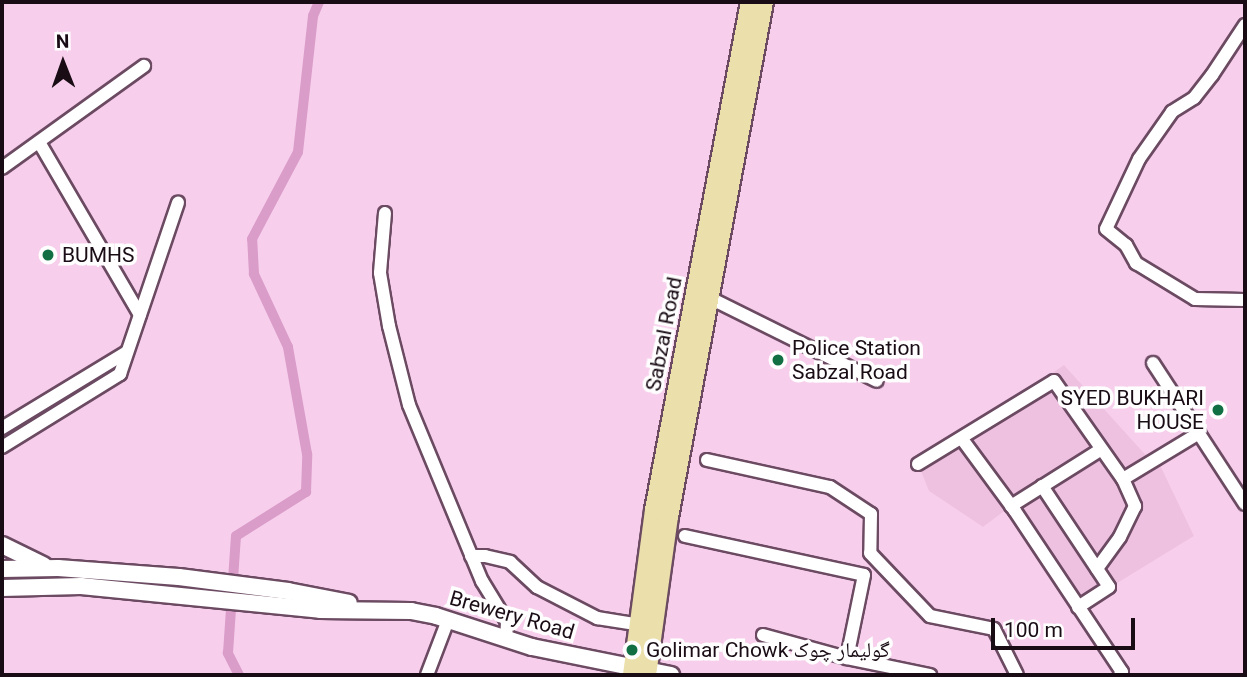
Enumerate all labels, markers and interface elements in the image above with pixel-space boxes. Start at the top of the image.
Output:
north arrow [28,28,98,98]
text: N [56,30,70,53]
place label: BUMHS [62,242,134,268]
marker: BUMHS [40,247,56,263]
street label: Sabzal Road [641,275,687,393]
place label: Police Station Sabzal Road [792,335,921,385]
marker: Police Station Sabzal Road [770,352,786,368]
place label: SYED BUKHARI HOUSE [1061,385,1204,435]
marker: SYED BUKHARI HOUSE [1210,402,1226,418]
street label: Brewery Road [447,585,577,645]
scale bar [995,604,1138,648]
text: 100 m [1004,618,1063,642]
place label: Golimar Chowk گولیمار چوک [646,637,890,663]
marker: Golimar Chowk گولیمار چوک [624,642,640,658]

